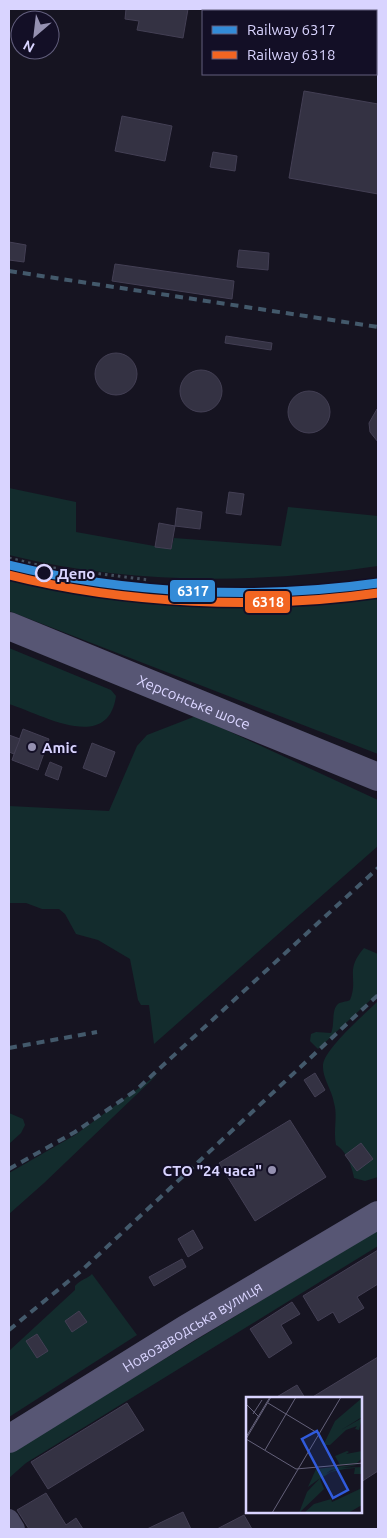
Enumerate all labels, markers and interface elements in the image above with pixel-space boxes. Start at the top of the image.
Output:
north arrow [10,10,60,60]
legend [202,10,377,75]
text: Railway 6317 [247,21,335,38]
text: N [21,37,37,56]
text: Railway 6318 [247,46,335,63]
marker: Депо [35,564,53,582]
place label: Депо [57,565,95,582]
line badge: 6317 [169,579,216,603]
text: 6317 [177,583,209,599]
line badge: 6318 [244,590,291,614]
text: 6318 [252,594,284,610]
street label: Херсонське шосе [135,671,253,733]
place label: Amic [42,739,77,756]
marker: Amic [26,741,38,753]
place label: СТО "24 часа" [162,1162,262,1179]
marker: СТО "24 часа" [266,1164,278,1176]
street label: Новозаводська вулиця [119,1277,265,1375]
inset map [246,1397,362,1513]

